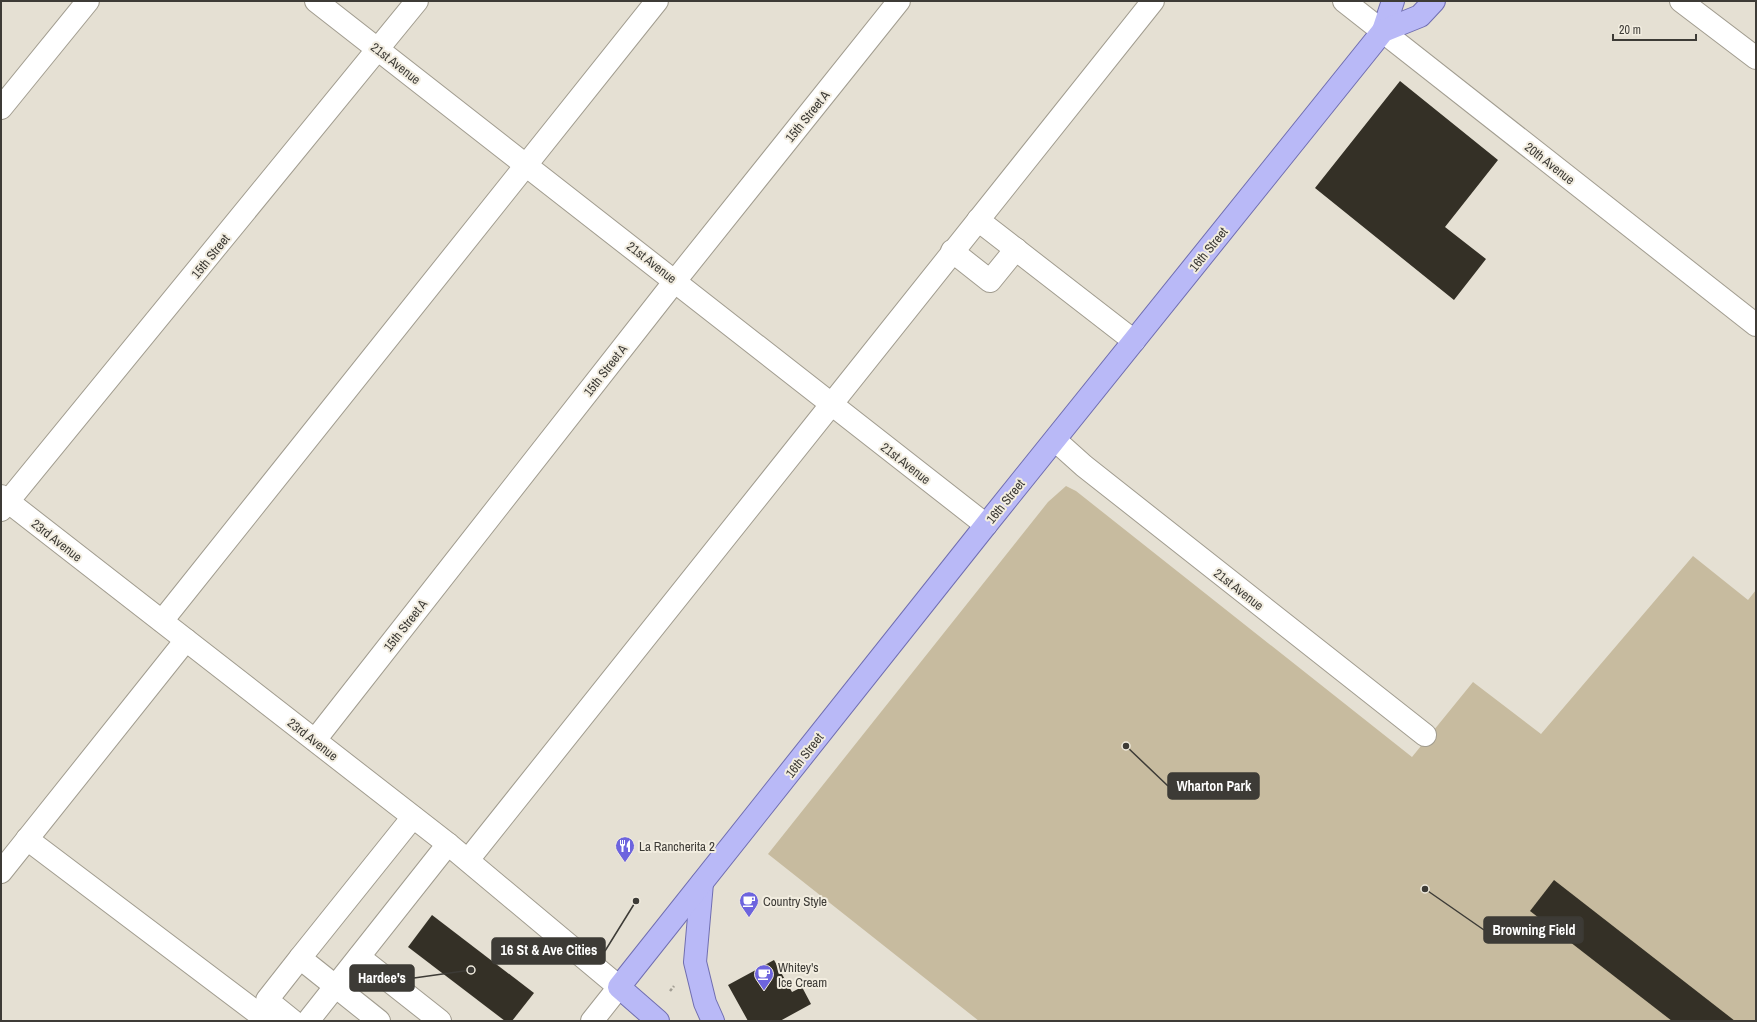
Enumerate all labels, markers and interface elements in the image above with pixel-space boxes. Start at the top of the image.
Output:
scale bar [1613,16,1696,42]
text: 20 m [1619,22,1641,38]
street label: 21st Avenue [367,39,424,88]
street label: 15th Street A [781,86,834,146]
street label: 20th Avenue [1521,139,1578,188]
street label: 16th Street [1185,224,1231,275]
street label: 15th Street [187,231,233,282]
street label: 21st Avenue [623,238,680,287]
street label: 15th Street A [580,340,632,400]
street label: 21st Avenue [877,439,934,488]
street label: 16th Street [982,476,1028,527]
street label: 23rd Avenue [28,515,85,566]
street label: 21st Avenue [1210,565,1267,614]
street label: 15th Street A [380,595,432,655]
street label: 23rd Avenue [284,714,341,765]
street label: 16th Street [782,729,827,781]
callout: Wharton Park [1168,773,1259,799]
text: Wharton Park [1177,777,1252,795]
restaurant icon: La Rancherita 2 [614,835,636,863]
place label: La Rancherita 2 [639,838,715,855]
cafe icon: Country Style [738,890,760,918]
place label: Country Style [763,893,827,910]
callout: Browning Field [1484,917,1583,943]
text: Browning Field [1493,921,1575,939]
callout: 16 St & Ave Cities [492,938,605,964]
text: 16 St & Ave Cities [501,941,597,959]
place label: Whitey's Ice Cream [778,959,827,991]
cafe icon: Whitey's Ice Cream [753,963,775,991]
callout: Hardee's [350,965,414,991]
text: Hardee's [358,969,406,987]

